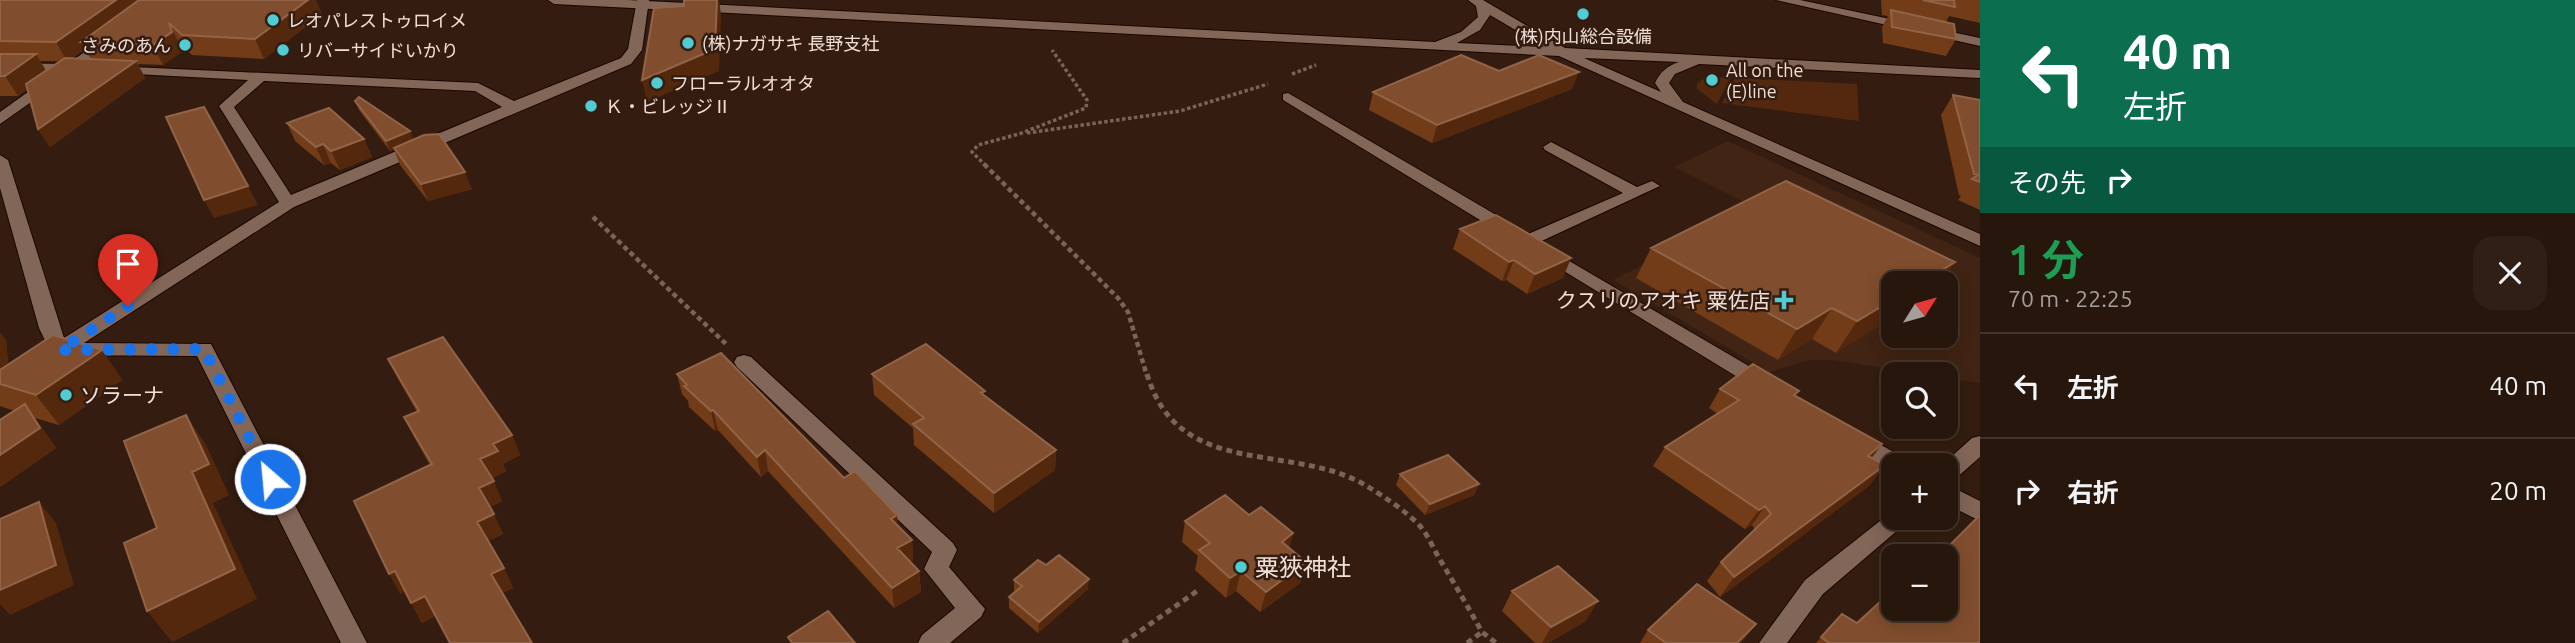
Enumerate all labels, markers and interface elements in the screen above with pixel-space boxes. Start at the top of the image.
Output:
marker: (株)内山総合設備 [1575,6,1591,22]
place label: レオパレストゥロイメ [287,10,467,30]
marker: レオパレストゥロイメ [265,12,281,28]
text: 40 m [2123,23,2232,78]
place label: (株)内山総合設備 [1514,26,1652,47]
icon: left [2008,28,2099,119]
place label: (株)ナガサキ 長野支社 [702,33,879,54]
place label: さみのあん [81,35,171,55]
marker: (株)ナガサキ 長野支社 [680,35,696,51]
marker: さみのあん [177,37,193,53]
place label: リバーサイドいかり [297,40,459,60]
marker: リバーサイドいかり [275,42,291,58]
place label: All on the (E)line [1726,60,1803,102]
marker: All on the (E)line [1704,72,1720,88]
place label: フローラルオオタ [671,73,815,93]
marker: フローラルオオタ [649,75,665,91]
text: 左折 [2123,88,2187,124]
place label: Ｋ・ビレッジⅡ [605,96,731,116]
marker: Ｋ・ビレッジⅡ [583,98,599,114]
icon: right [2100,161,2138,199]
text: その先 [2008,168,2086,197]
pin [98,234,158,306]
text: 1 分 [2008,236,2084,283]
button: close [2473,236,2547,310]
icon: arrive [109,245,147,283]
north arrow [1881,271,1958,348]
map controls [1881,271,1958,621]
text: 70 m · 22:25 [2008,286,2133,311]
place label: クスリのアオキ 粟佐店 [1556,288,1770,312]
marker: クスリのアオキ 粟佐店 [1776,292,1792,308]
button: search [1881,362,1958,439]
icon: left [2008,367,2046,405]
text: 40 m [2489,371,2547,400]
text: 左折 [2067,373,2119,402]
place label: ソラーナ [80,383,164,407]
marker: ソラーナ [58,387,74,403]
position arrow [233,442,307,516]
button: + [1881,453,1958,530]
icon: right [2008,472,2046,510]
text: 20 m [2489,476,2547,505]
text: 右折 [2067,478,2119,507]
button: − [1881,544,1958,621]
place label: 粟狹神社 [1255,554,1351,581]
marker: 粟狹神社 [1233,559,1249,575]

